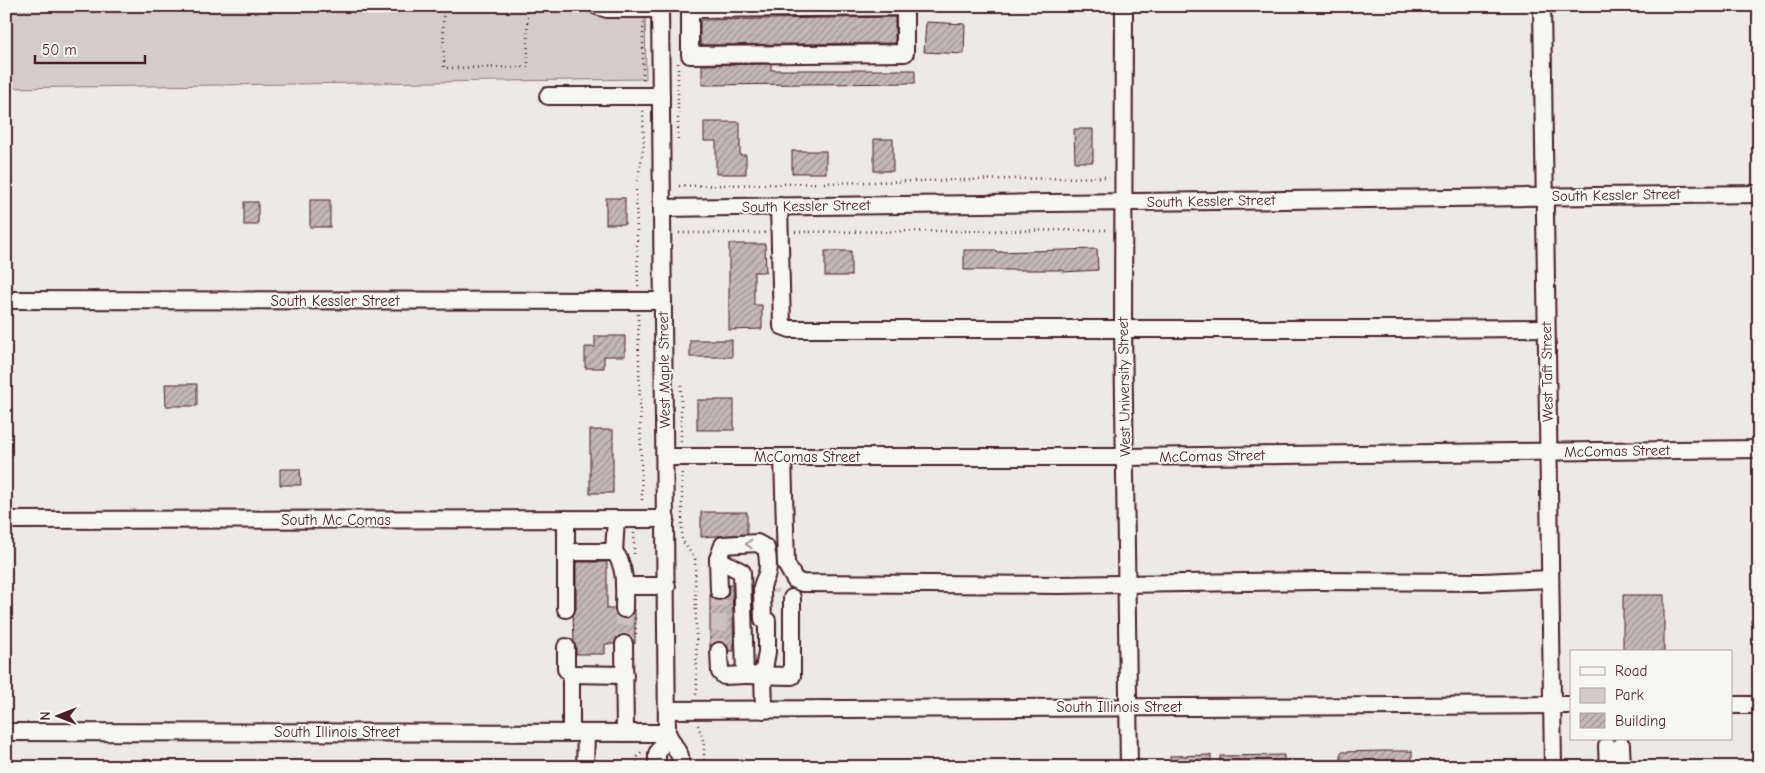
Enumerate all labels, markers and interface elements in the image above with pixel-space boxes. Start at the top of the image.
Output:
scale bar [35,32,145,64]
text: 50 m [42,41,77,59]
street label: South Kessler Street [1551,185,1681,205]
street label: South Kessler Street [1146,191,1276,211]
street label: South Kessler Street [741,196,871,216]
street label: South Kessler Street [271,292,400,310]
street label: West Maple Street [654,311,674,428]
street label: West University Street [1114,316,1134,457]
street label: West Taft Street [1537,321,1557,422]
street label: McComas Street [1564,441,1671,461]
street label: McComas Street [1159,446,1266,466]
street label: McComas Street [754,448,861,466]
street label: South Mc Comas [281,511,391,529]
one-way arrow [745,538,753,549]
legend [1570,650,1732,740]
text: Road [1615,662,1647,680]
text: Park [1615,686,1644,704]
north arrow [32,690,82,740]
street label: South Illinois Street [1056,698,1182,716]
text: N [37,711,54,721]
text: Building [1615,712,1666,730]
street label: South Illinois Street [274,723,400,741]

